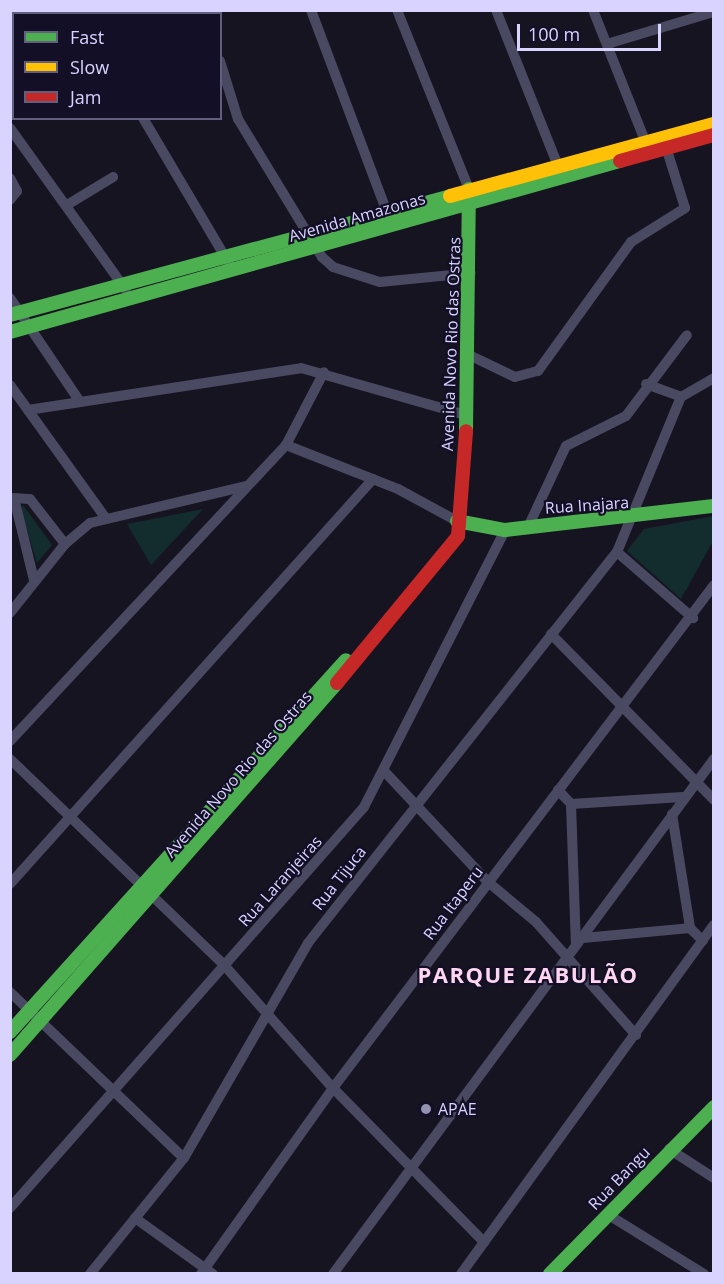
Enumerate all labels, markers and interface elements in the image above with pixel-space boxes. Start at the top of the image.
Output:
legend [12,12,222,120]
scale bar [520,12,664,50]
text: 100 m [528,22,580,46]
text: Fast [70,25,104,49]
text: Slow [70,55,109,79]
text: Jam [70,85,102,109]
street label: Avenida Amazonas [287,188,427,246]
street label: Avenida Novo Rio das Ostras [438,237,464,451]
street label: Rua Inajara [544,492,630,518]
street label: Avenida Novo Rio das Ostras [160,687,316,861]
street label: Rua Laranjeiras [234,832,326,930]
street label: Rua Tijuca [308,842,370,914]
street label: Rua Itaperu [419,863,487,943]
district label: PARQUE ZABULÃO [417,962,639,988]
place label: APAE [438,1099,477,1119]
marker: APAE [419,1102,433,1116]
street label: Rua Bangu [584,1142,654,1214]

